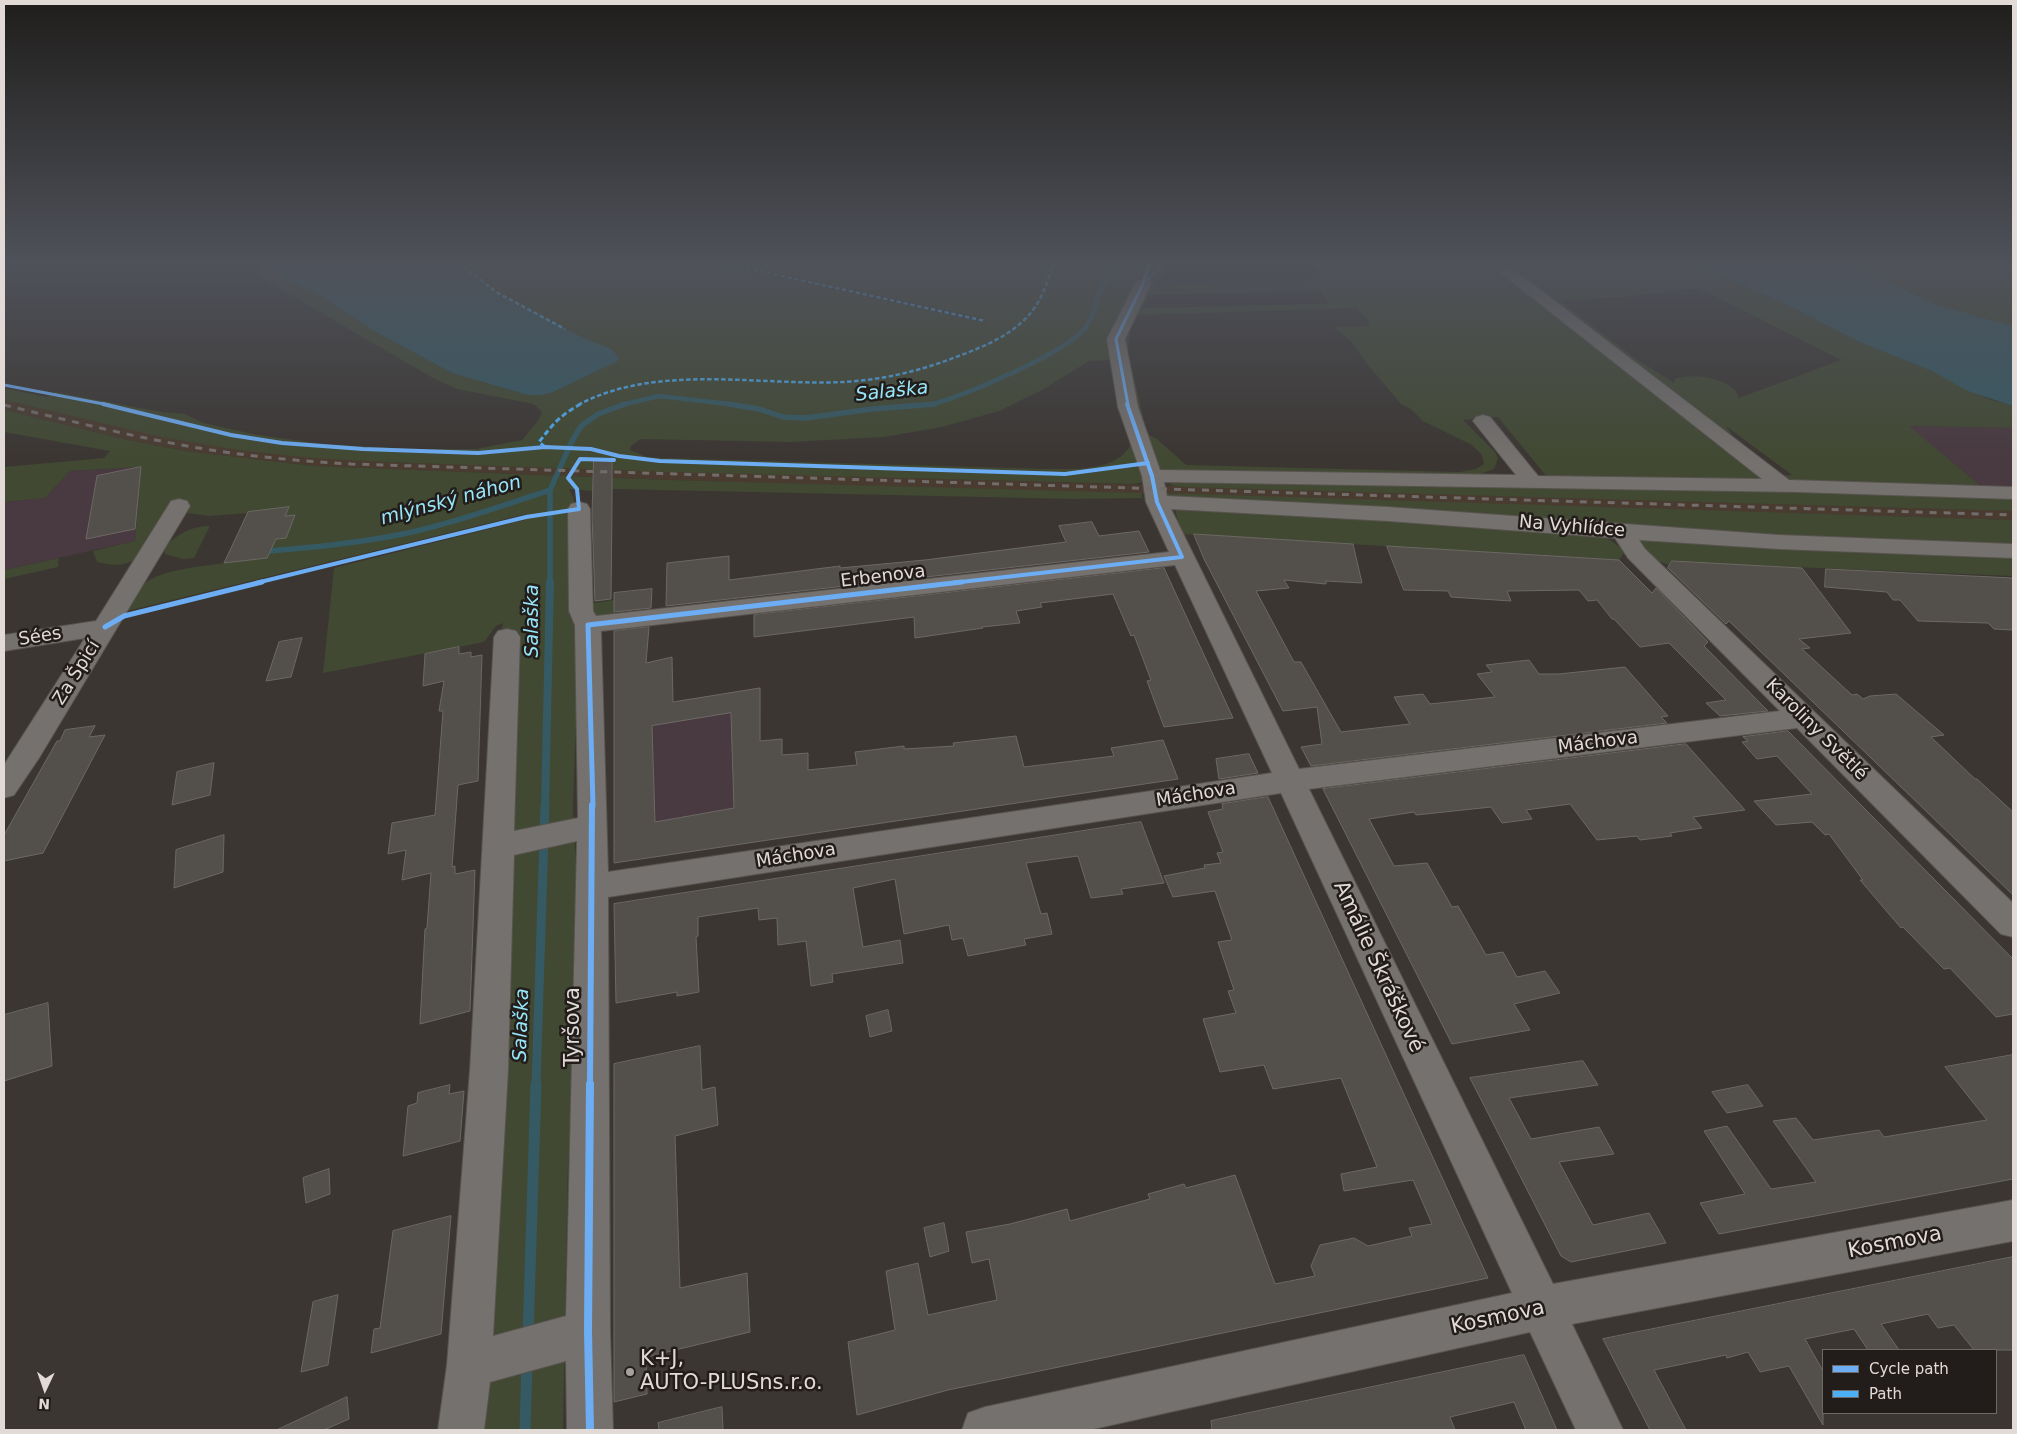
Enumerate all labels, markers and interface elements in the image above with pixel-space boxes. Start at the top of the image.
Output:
water label: Salaška [854,377,930,407]
water label: mlýnský náhon [378,471,524,531]
street label: Na Vyhlídce [1518,512,1626,542]
street label: Erbenova [839,561,927,593]
water label: Salaška [522,584,544,658]
street label: Sées [17,623,63,651]
street label: Za Špicí [49,637,105,709]
street label: Karoliny Světlé [1761,675,1871,785]
street label: Máchova [1557,727,1639,759]
street label: Máchova [1155,778,1237,812]
street label: Máchova [755,839,837,873]
street label: Amálie Škráškové [1327,877,1429,1057]
street label: Tyršova [561,987,587,1067]
water label: Salaška [509,988,535,1062]
street label: Kosmova [1846,1222,1944,1264]
street label: Kosmova [1449,1296,1547,1340]
place label: K+J, AUTO-PLUSns.r.o. [640,1347,823,1397]
legend [1822,1349,1997,1414]
text: Cycle path [1869,1360,1949,1378]
north arrow [20,1364,70,1414]
marker: K+J, AUTO-PLUSns.r.o. [624,1366,636,1378]
text: Path [1869,1385,1902,1403]
text: N [38,1396,50,1412]

